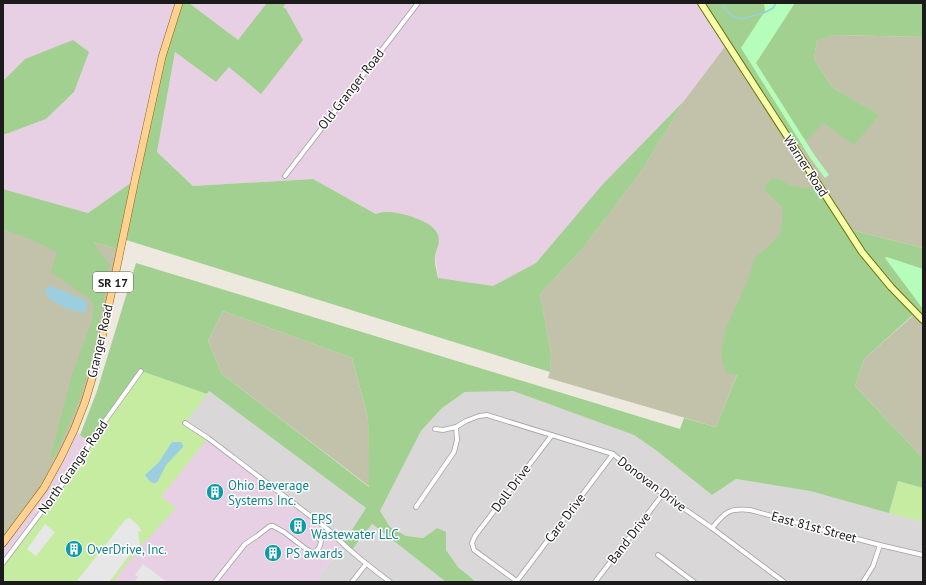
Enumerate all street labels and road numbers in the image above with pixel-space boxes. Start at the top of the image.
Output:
street label: Old Granger Road [314,45,388,133]
street label: Warner Road [780,132,832,200]
road number: SR 17 [93,272,133,292]
street label: Granger Road [83,303,117,379]
street label: North Granger Road [34,417,112,517]
street label: Donovan Drive [614,453,690,515]
street label: Doll Drive [487,461,535,515]
street label: Care Drive [541,490,589,546]
street label: East 81st Street [770,507,859,547]
street label: Band Drive [604,509,654,567]

